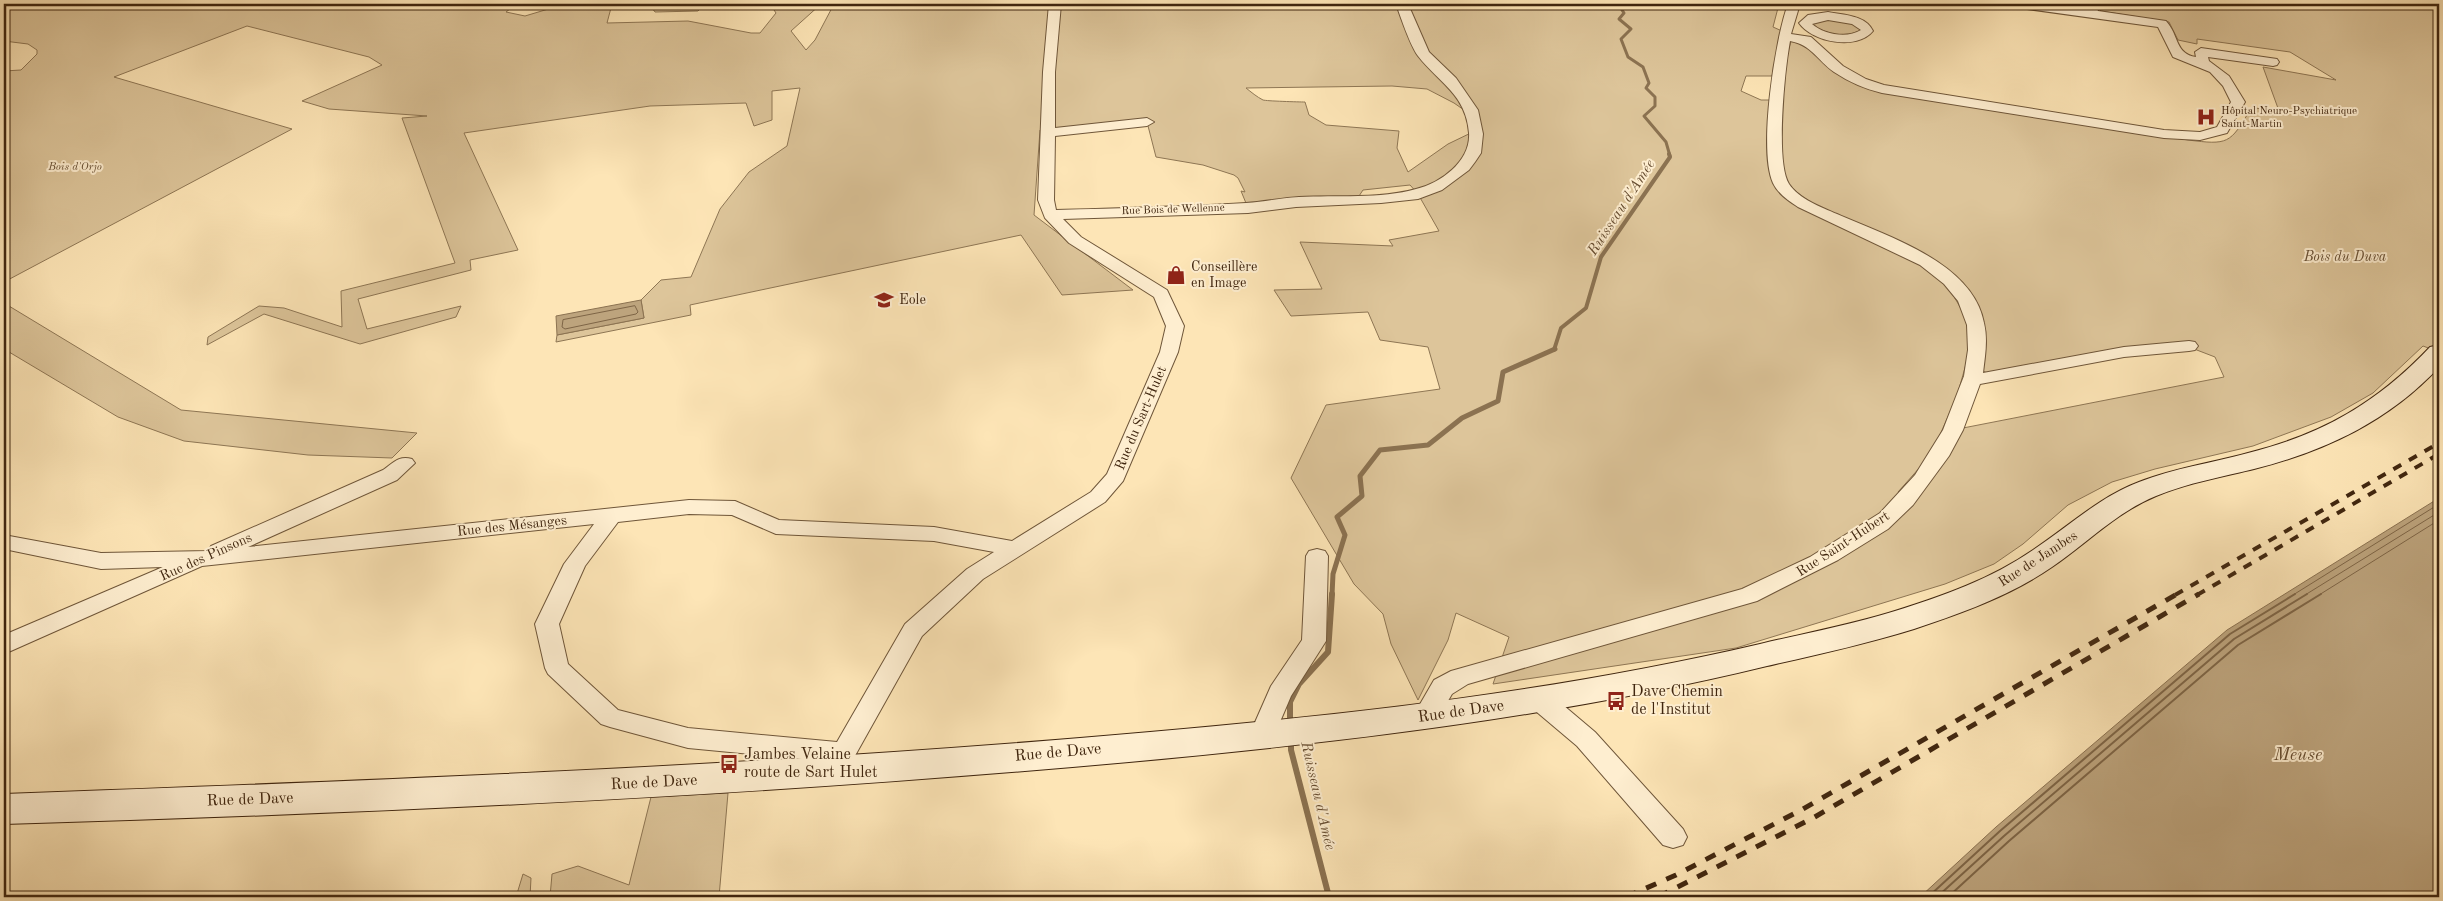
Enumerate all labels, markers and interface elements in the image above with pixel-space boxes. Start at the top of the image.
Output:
hospital icon: Hôpital Neuro-Psychiatrique Saint-Martin [2195,106,2217,128]
place label: Hôpital Neuro-Psychiatrique Saint-Martin [2221,106,2357,130]
water label: Ruisseau d'Amée [1585,157,1658,259]
park label: Bois d'Orjo [47,162,102,173]
street label: Rue Bois de Wellenne [1121,203,1225,217]
park label: Bois du Duva [2303,250,2387,264]
place label: Conseillère en Image [1191,260,1257,290]
shop icon: Conseillère en Image [1165,264,1187,286]
school or university icon: Eole [873,289,895,311]
place label: Eole [899,293,926,307]
street label: Rue du Sart-Hulet [1113,364,1169,472]
street label: Rue Saint-Hubert [1794,509,1892,579]
street label: Rue des Mésanges [456,513,568,539]
street label: Rue de Jambes [1996,528,2080,590]
street label: Rue des Pinsons [158,530,254,584]
place label: Dave Chemin de l'Institut [1631,684,1723,718]
bus stop icon: Dave Chemin de l'Institut [1605,690,1627,712]
street label: Rue de Dave [1417,698,1505,726]
water label: Ruisseau d'Amée [1297,739,1337,852]
street label: Rue de Dave [1014,741,1102,765]
water label: Meuse [2273,746,2322,764]
place label: Jambes Velaine route de Sart Hulet [744,747,878,781]
bus stop icon: Jambes Velaine route de Sart Hulet [718,753,740,775]
street label: Rue de Dave [610,773,698,793]
street label: Rue de Dave [206,790,294,810]

